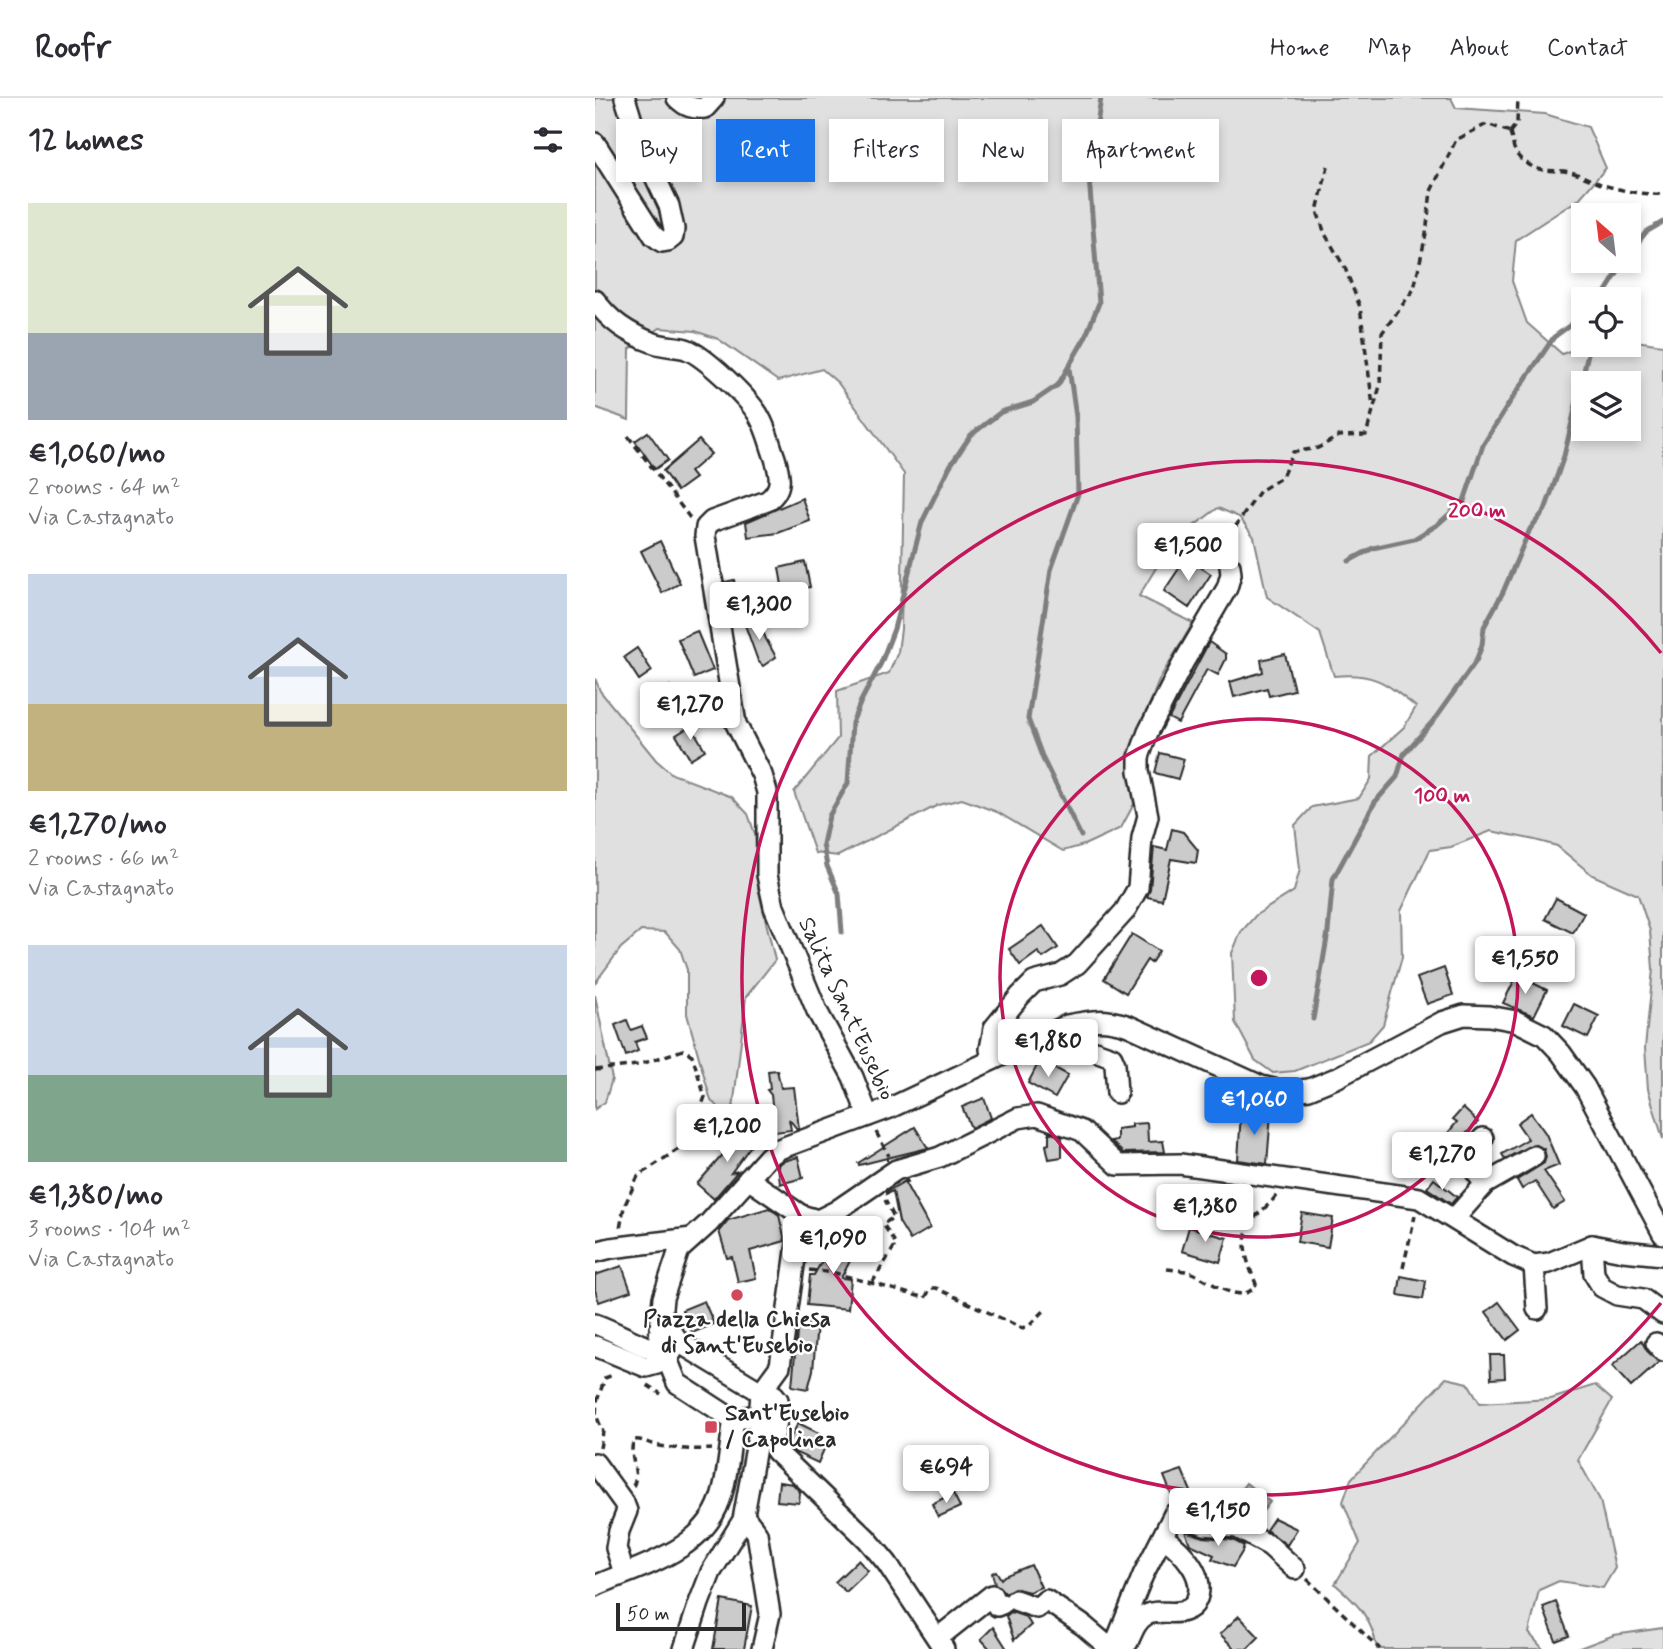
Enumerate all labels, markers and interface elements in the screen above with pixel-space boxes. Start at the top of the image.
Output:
text: Roofr [35,26,111,70]
text: Home [1270,33,1330,64]
text: Map [1368,33,1412,64]
text: About [1450,33,1509,64]
text: Contact [1547,33,1628,64]
chip: Buy [616,119,702,182]
chip: Rent [716,119,815,182]
chip: Filters [829,119,944,182]
chip: New [958,119,1048,182]
chip: Apartment [1062,119,1219,182]
text: 12 homes [28,121,144,160]
icon: filters [529,121,567,159]
north arrow [1571,203,1641,273]
map controls [1571,203,1641,441]
icon: home [235,248,361,374]
button: locate [1571,287,1641,357]
button: layers [1571,371,1641,441]
text: €1,060/mo [28,434,165,473]
text: 2 rooms · 64 m² [28,473,180,503]
text: 200 m [1448,497,1506,525]
text: Via Castagnato [28,503,174,533]
pin: €1,500 [1131,524,1245,583]
text: €1,500 [1153,531,1223,561]
pin: €1,300 [702,582,816,642]
text: €1,300 [726,590,792,620]
icon: home [235,619,361,745]
pin: €1,270 [633,682,747,742]
text: €1,270 [656,690,724,720]
text: 100 m [1414,782,1470,810]
text: €1,270/mo [28,805,167,844]
text: 2 rooms · 66 m² [28,844,179,874]
text: Via Castagnato [28,874,174,904]
street label: Salita Sant'Eusebio [790,913,902,1105]
pin: €1,550 [1468,936,1582,996]
text: €1,550 [1491,944,1559,974]
centre of rings [1247,966,1271,990]
icon: home [235,990,361,1116]
pin: €1,880 [991,1020,1105,1079]
text: €1,880 [1014,1027,1082,1057]
pin: €1,060 [1197,1077,1311,1137]
text: €1,060 [1220,1085,1288,1115]
pin: €1,200 [670,1104,784,1164]
text: €1,200 [692,1112,762,1142]
pin: €1,270 [1385,1132,1499,1192]
text: €1,270 [1408,1140,1476,1170]
text: €1,380/mo [28,1176,163,1215]
pin: €1,380 [1148,1184,1262,1244]
text: €1,380 [1172,1192,1238,1222]
text: 3 rooms · 104 m² [28,1215,191,1245]
pin: €1,090 [776,1216,890,1276]
text: €1,090 [799,1224,867,1254]
text: Via Castagnato [28,1245,174,1275]
marker: Piazza della Chiesa di Sant'Eusebio [729,1287,745,1303]
place label: Piazza della Chiesa di Sant'Eusebio [643,1305,831,1361]
place label: Sant'Eusebio / Capolinea [725,1399,849,1455]
marker: Sant'Eusebio / Capolinea [703,1419,719,1435]
pin: €694 [905,1446,987,1505]
text: €694 [919,1453,973,1483]
pin: €1,150 [1161,1488,1275,1548]
text: €1,150 [1185,1496,1251,1526]
scale bar [616,1600,745,1632]
text: 50 m [627,1602,670,1627]

